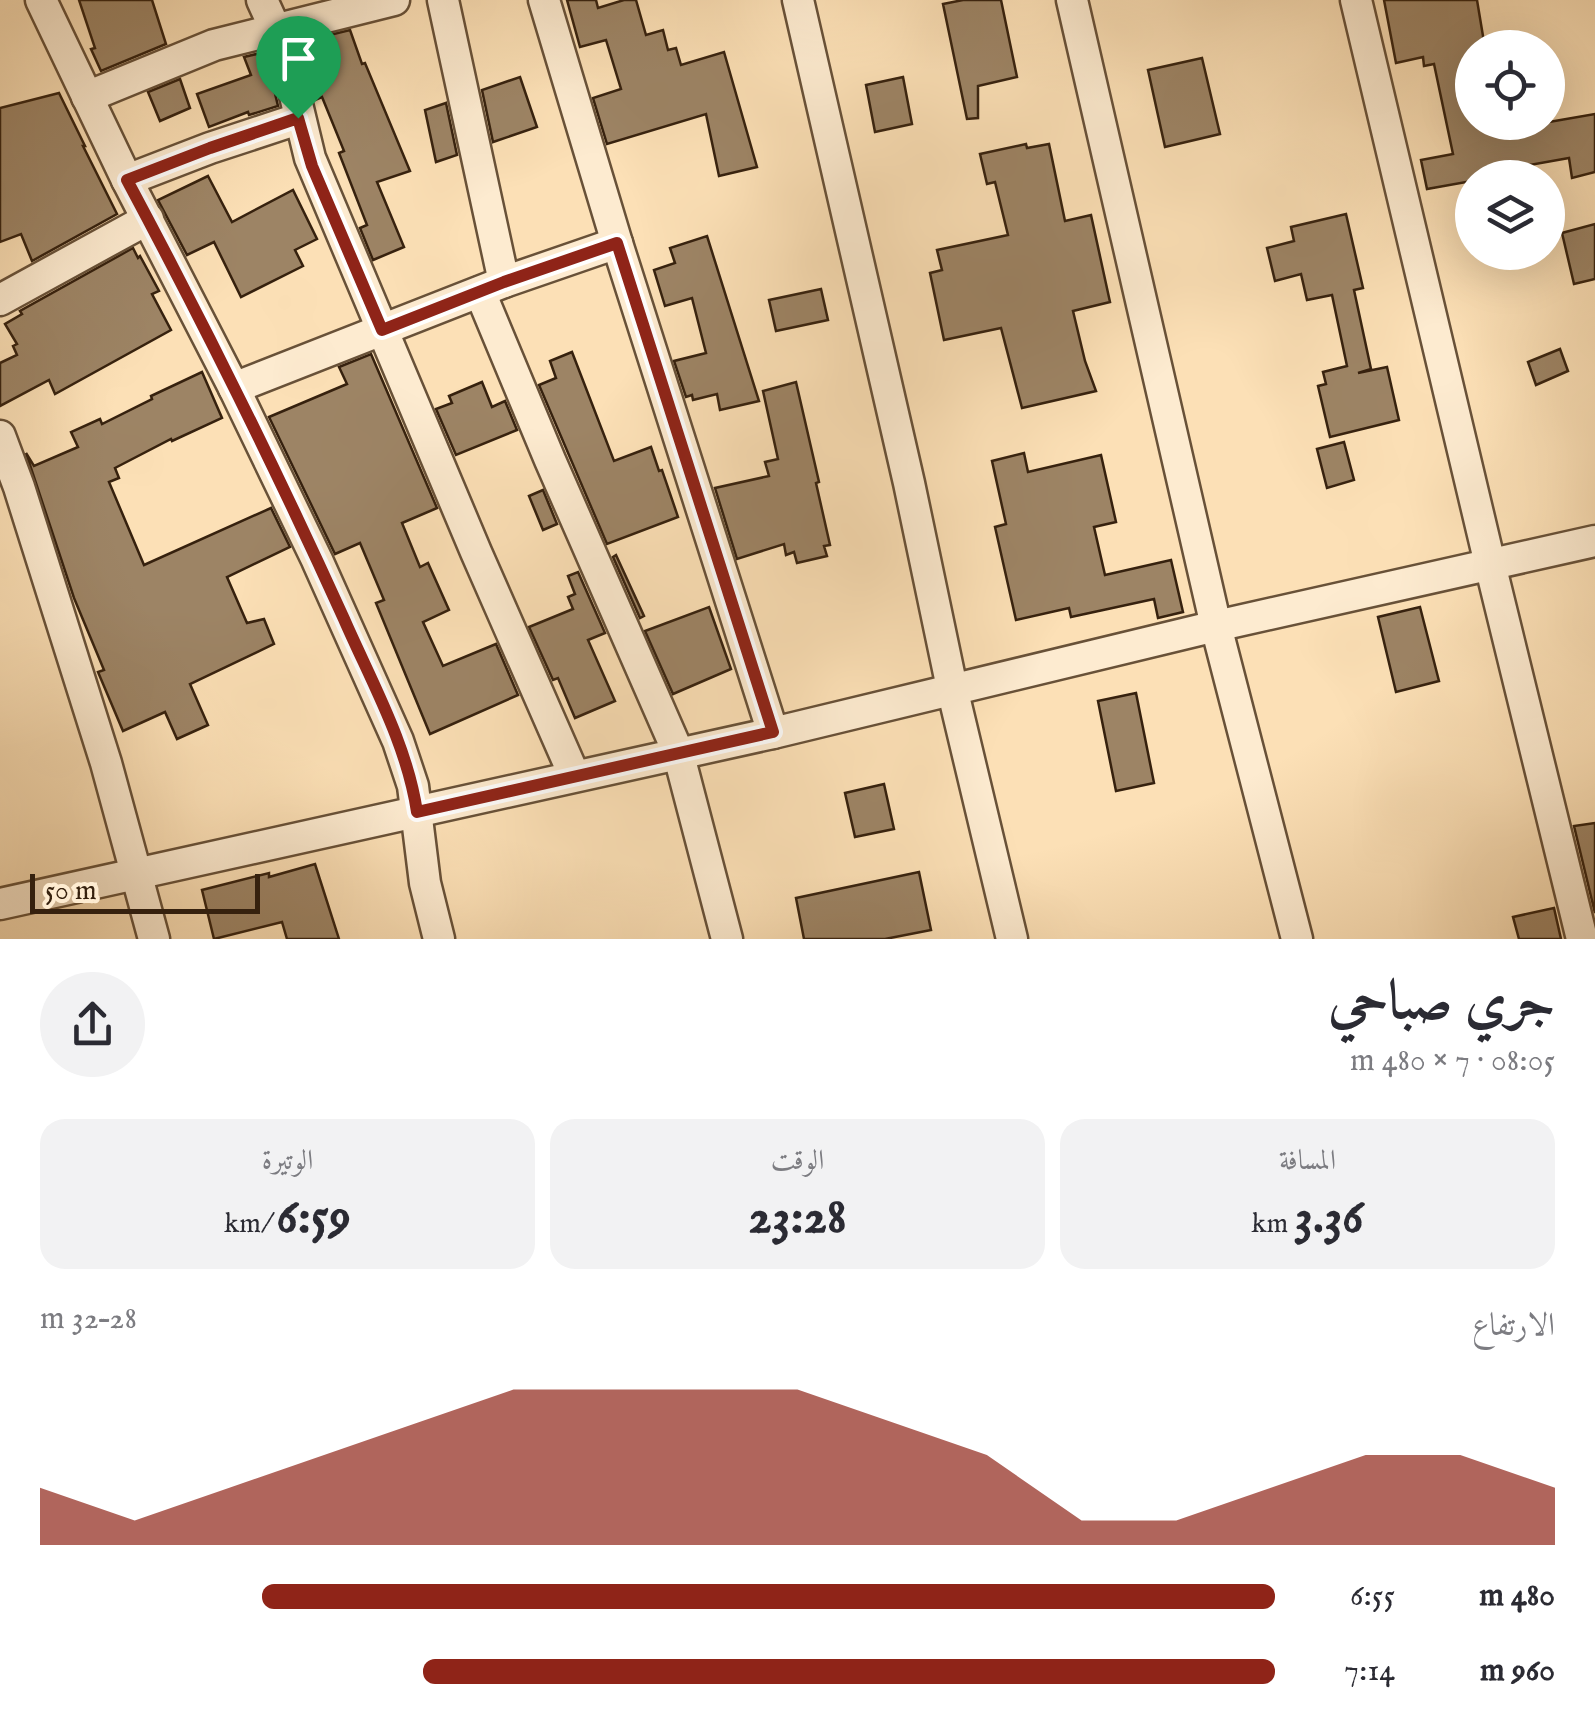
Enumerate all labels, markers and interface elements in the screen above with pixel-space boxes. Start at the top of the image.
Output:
pin [256,16,341,119]
map controls [1455,30,1565,270]
button: locate [1455,30,1565,140]
icon: arrive [271,31,326,86]
button: layers [1455,160,1565,270]
scale bar [30,869,260,914]
text: 50 m [45,874,97,909]
text: جري صباحي [1328,968,1555,1038]
button: share [40,972,145,1077]
text: 08:05 · 7 × 480 m [1350,1041,1555,1082]
text: الوتيرة [262,1144,313,1179]
text: الوقت [771,1144,824,1179]
text: المسافة [1279,1144,1336,1179]
text: 6:59 [277,1187,351,1250]
text: 23:28 [748,1187,847,1250]
text: 3.36 [1294,1187,1363,1250]
text: /km [224,1207,277,1242]
text: km [1252,1207,1294,1242]
text: 28–32 m [40,1299,137,1340]
text: الارتفاع [1472,1306,1555,1347]
text: 6:55 [1350,1576,1395,1617]
text: 480 m [1479,1576,1555,1617]
text: 7:14 [1344,1651,1395,1692]
text: 960 m [1480,1651,1555,1692]

